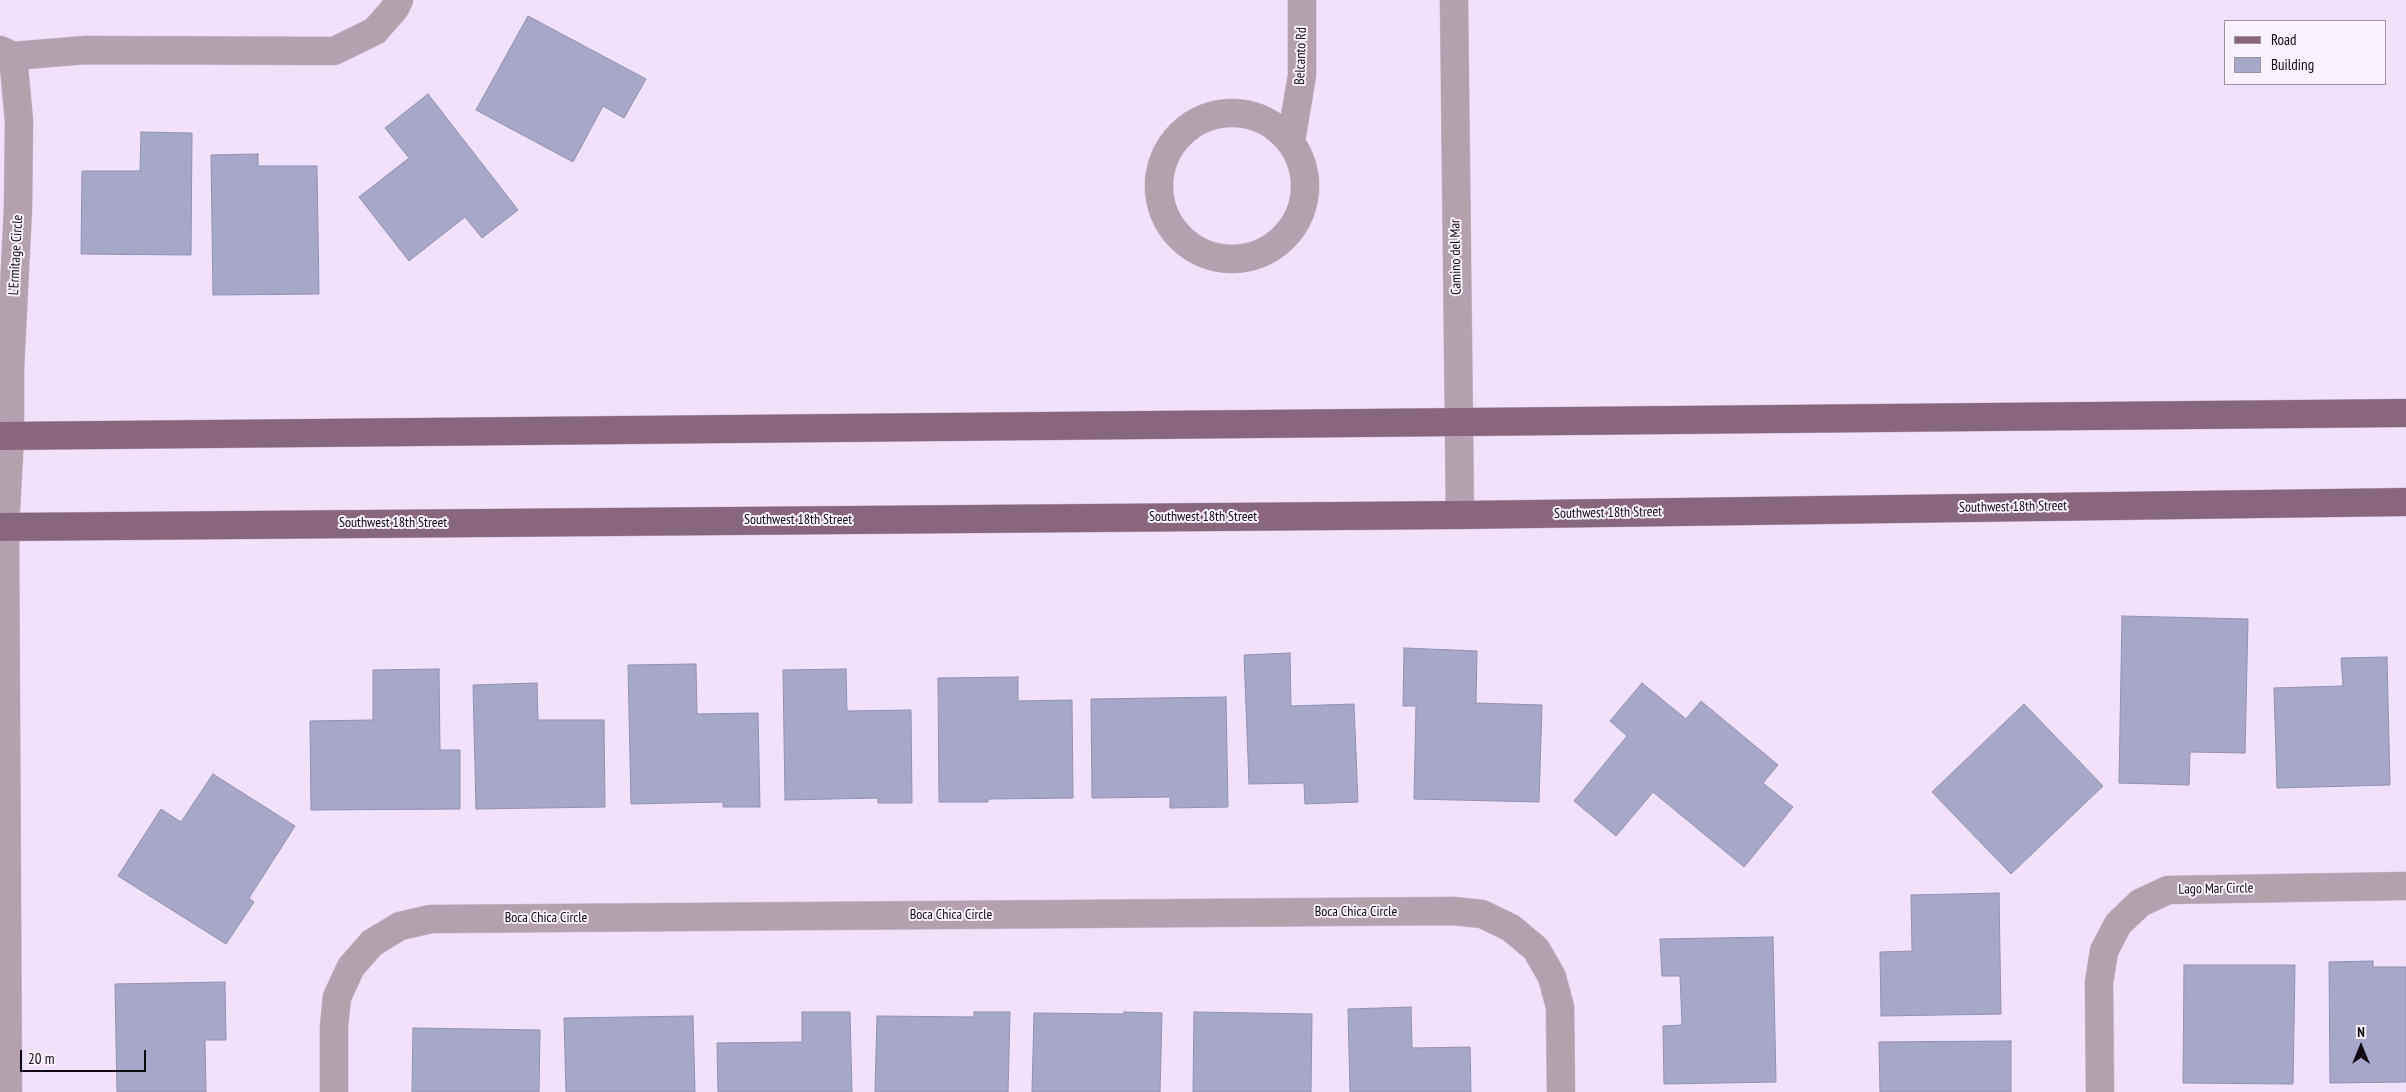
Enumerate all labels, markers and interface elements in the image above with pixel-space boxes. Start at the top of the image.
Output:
legend [2224,20,2386,85]
street label: Belcanto Rd [1292,27,1310,85]
text: Road [2271,30,2297,49]
text: Building [2271,55,2314,74]
street label: L'Ermitage Circle [6,214,26,296]
street label: Camino del Mar [1447,219,1465,295]
street label: Southwest 18th Street [1959,498,2067,516]
street label: Southwest 18th Street [1554,504,1662,522]
street label: Southwest 18th Street [1149,509,1257,525]
street label: Southwest 18th Street [744,512,852,528]
street label: Southwest 18th Street [339,515,447,531]
street label: Lago Mar Circle [2178,880,2254,898]
street label: Boca Chica Circle [1315,904,1397,920]
street label: Boca Chica Circle [910,907,992,923]
street label: Boca Chica Circle [505,910,587,926]
north arrow [2336,1022,2386,1072]
text: N [2357,1023,2365,1041]
scale bar [22,1040,149,1072]
text: 20 m [28,1049,54,1068]

